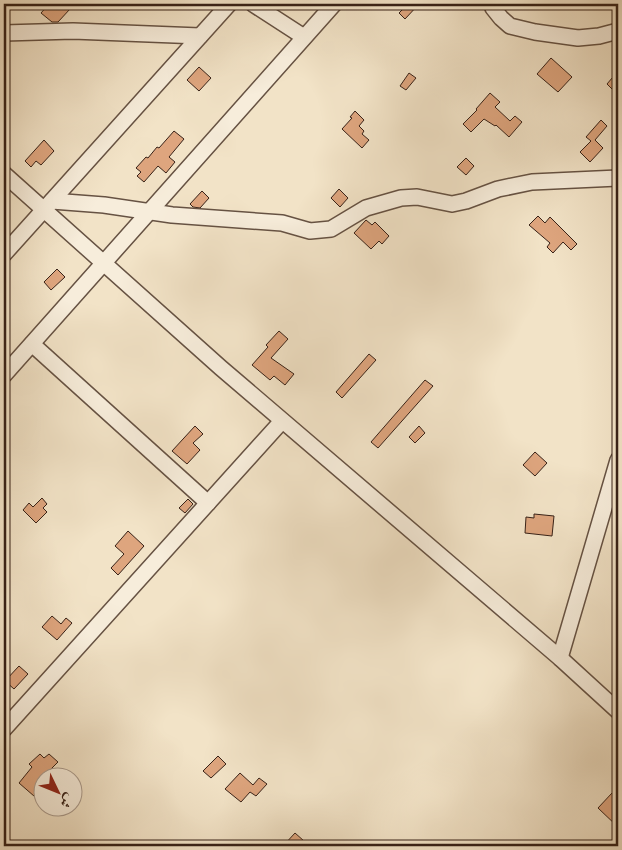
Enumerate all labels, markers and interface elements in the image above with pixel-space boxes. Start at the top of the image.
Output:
north arrow [32,768,82,818]
text: ش [55,789,80,813]

